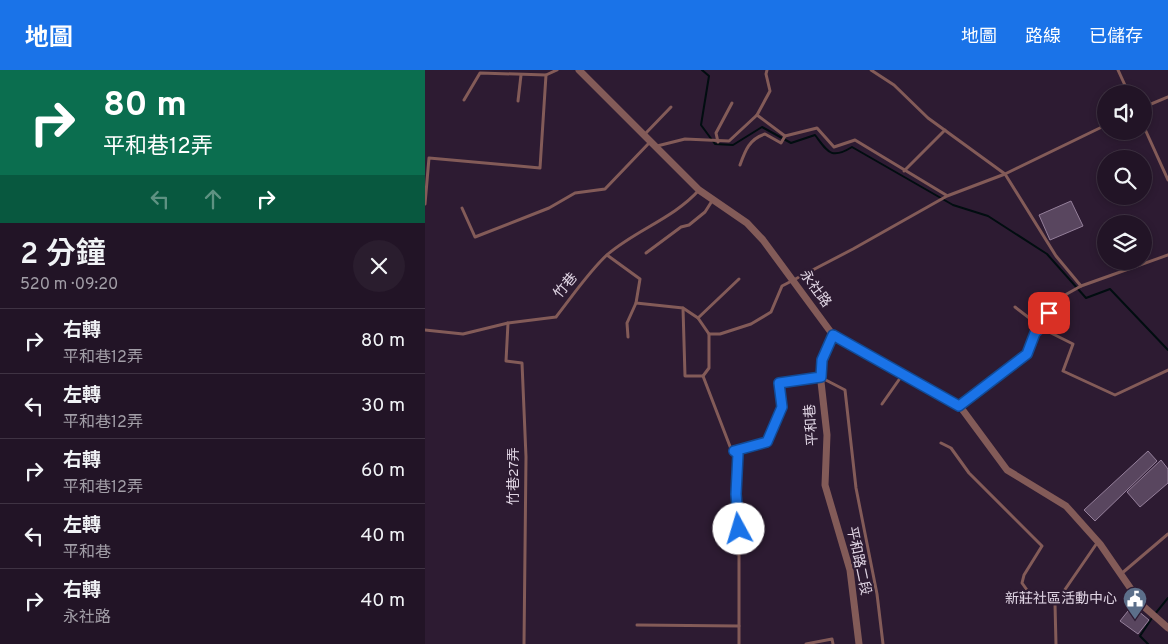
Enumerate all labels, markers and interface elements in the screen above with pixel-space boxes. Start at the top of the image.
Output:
text: 地圖 [25,24,73,54]
text: 地圖 [961,26,997,49]
text: 路線 [1025,26,1061,49]
text: 已儲存 [1089,26,1143,49]
text: 80 m [103,84,187,128]
map controls [1097,85,1152,270]
button: sound [1097,85,1152,140]
icon: right [20,90,85,155]
text: 平和巷12弄 [103,134,213,161]
button: search [1097,150,1152,205]
icon: left [146,185,174,213]
icon: ahead [199,185,227,213]
icon: right [252,185,280,213]
button: layers [1097,215,1152,270]
text: 2 分鐘 [20,237,106,274]
button: close [353,240,405,292]
street label: 永社路 [796,267,834,311]
street label: 竹巷 [550,270,582,302]
text: 520 m · 09:20 [20,275,118,295]
pin [1028,292,1070,334]
icon: arrive [1035,299,1063,327]
text: 右轉 [63,319,101,343]
icon: right [20,327,48,355]
text: 80 m [361,329,405,353]
text: 平和巷12弄 [63,348,143,368]
text: 左轉 [63,384,101,408]
icon: left [20,392,48,420]
text: 30 m [361,394,405,418]
street label: 平和巷 [802,403,822,447]
text: 平和巷12弄 [63,413,143,433]
street label: 竹巷27弄 [506,447,523,505]
text: 右轉 [63,449,101,473]
icon: right [20,457,48,485]
text: 60 m [361,459,405,483]
text: 平和巷12弄 [63,478,143,498]
position arrow [712,502,764,554]
text: 左轉 [63,514,101,538]
icon: left [20,522,48,550]
text: 40 m [360,524,405,548]
street label: 平和路二段 [842,525,874,597]
text: 平和巷 [63,543,111,563]
text: 右轉 [63,579,101,603]
public building icon: 新莊社區活動中心 [1122,586,1148,620]
icon: right [20,587,48,615]
text: 40 m [360,589,405,613]
place label: 新莊社區活動中心 [1005,591,1117,608]
text: 永社路 [63,608,111,628]

